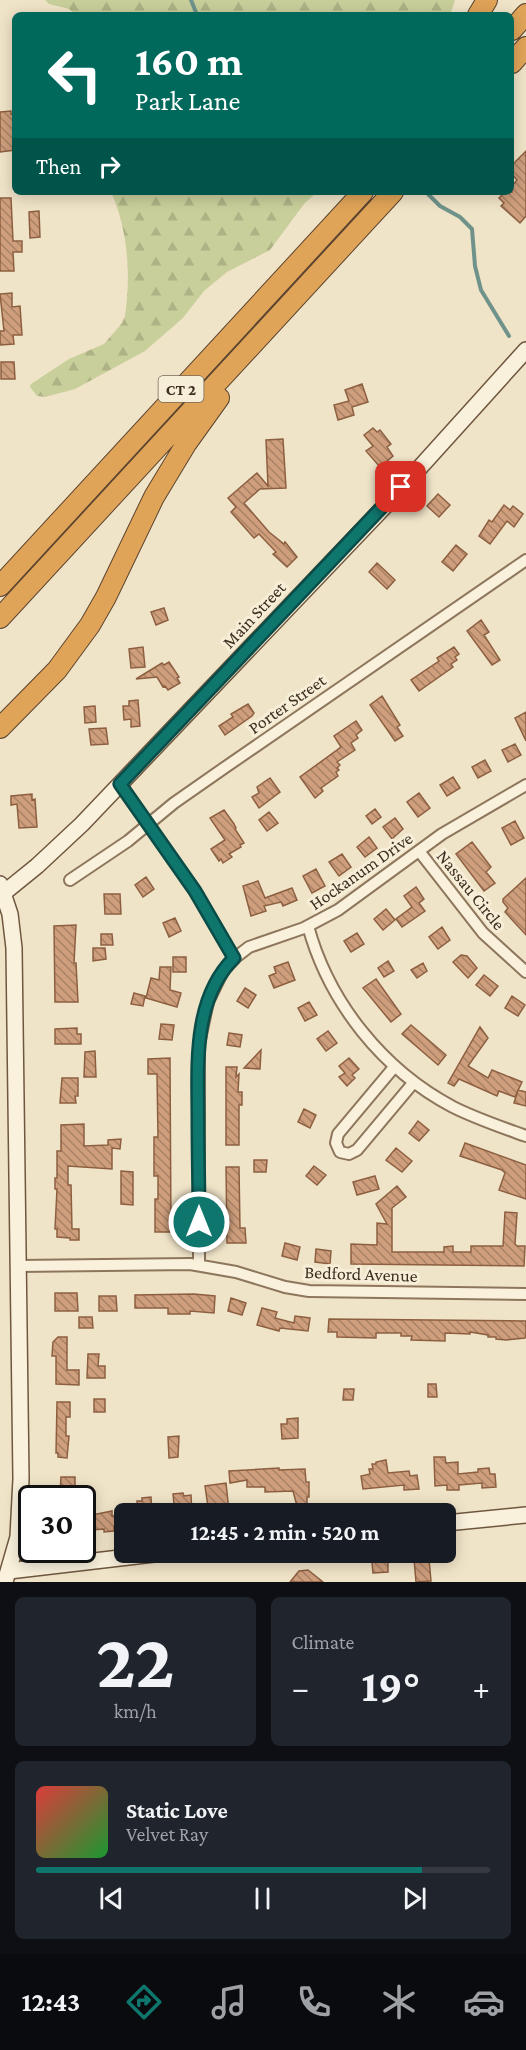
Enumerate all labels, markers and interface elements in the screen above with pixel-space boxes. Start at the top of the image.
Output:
icon: left [36,36,114,114]
text: 160 m [135,37,243,84]
text: Park Lane [135,86,240,116]
icon: right [93,150,126,183]
text: Then [36,154,81,179]
road number: CT 2 [158,376,204,402]
pin [375,461,426,512]
icon: arrive [384,470,417,503]
street label: Main Street [218,577,290,652]
street label: Porter Street [245,669,330,738]
street label: Hockanum Drive [306,828,416,914]
street label: Nassau Circle [433,846,509,934]
position arrow [167,1190,231,1254]
street label: Bedford Avenue [304,1262,418,1286]
speed limit sign: 30 [18,1485,96,1563]
text: 12:45 · 2 min · 520 m [191,1520,379,1545]
text: 22 [96,1617,174,1704]
text: Climate [292,1631,354,1653]
text: 19° [361,1661,420,1711]
text: − [292,1669,309,1706]
text: + [473,1669,490,1706]
text: km/h [114,1700,157,1722]
text: Static Love [126,1798,228,1823]
text: Velvet Ray [126,1823,208,1845]
icon: previous [95,1882,128,1915]
icon: pause [246,1882,279,1915]
icon: next [398,1882,431,1915]
icon: directions [123,1981,165,2023]
icon: music [208,1981,250,2023]
icon: phone [293,1981,335,2023]
icon: climate [378,1981,420,2023]
icon: car [463,1981,505,2023]
text: 12:43 [21,1987,80,2017]

